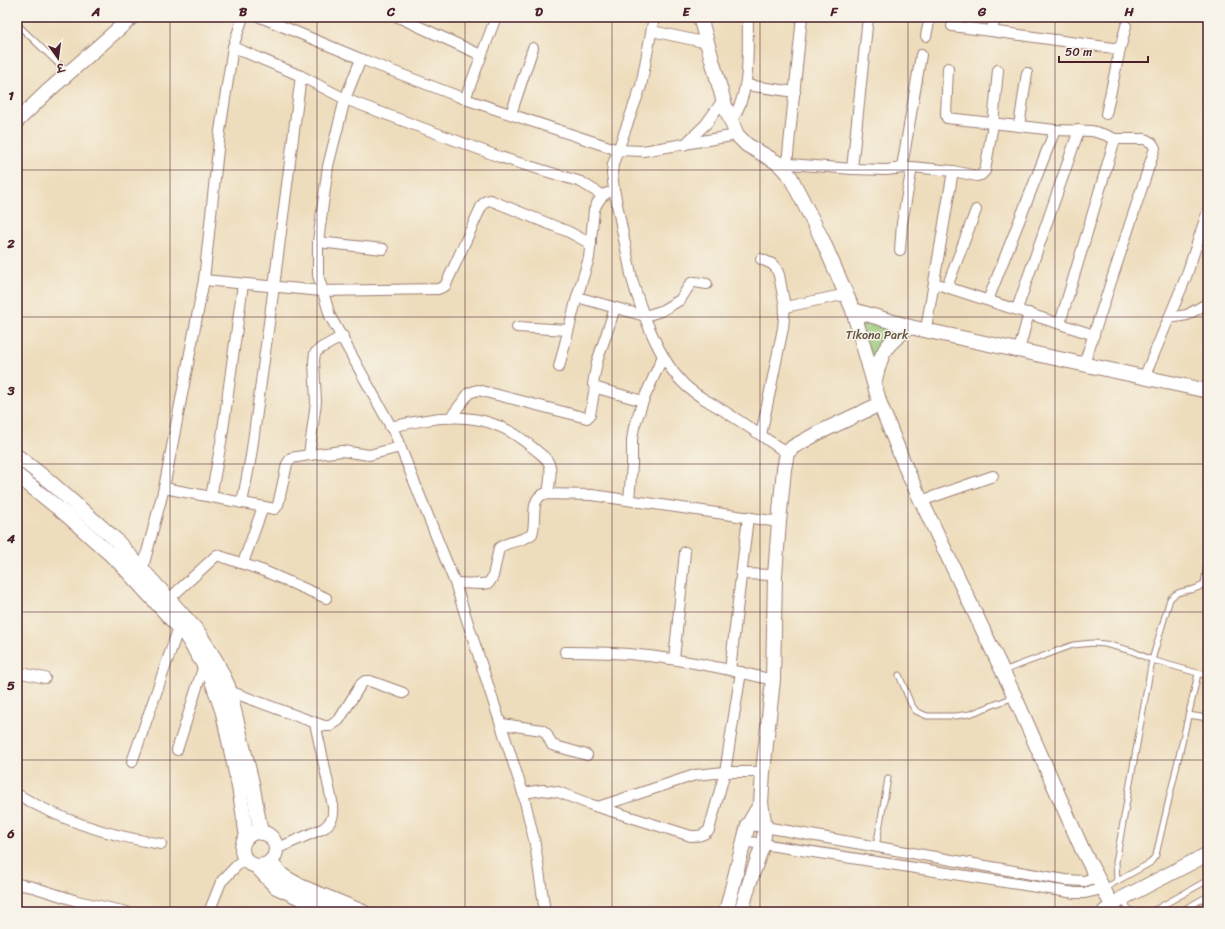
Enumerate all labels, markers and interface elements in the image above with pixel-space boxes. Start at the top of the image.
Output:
text: A [91,0,100,23]
text: B [239,0,248,23]
text: C [386,0,396,23]
text: D [535,0,543,23]
text: E [682,0,691,23]
text: F [829,0,838,23]
text: G [977,0,987,23]
text: H [1123,0,1134,23]
north arrow [38,38,78,78]
scale bar [1059,38,1148,64]
text: 50 m [1065,41,1092,63]
text: उ [53,57,67,78]
text: 1 [8,84,14,107]
text: 2 [6,232,15,255]
park label: Tikona Park [846,324,909,346]
text: 3 [6,379,15,402]
text: 4 [6,527,16,550]
text: 5 [7,674,15,697]
text: 6 [6,822,15,845]

